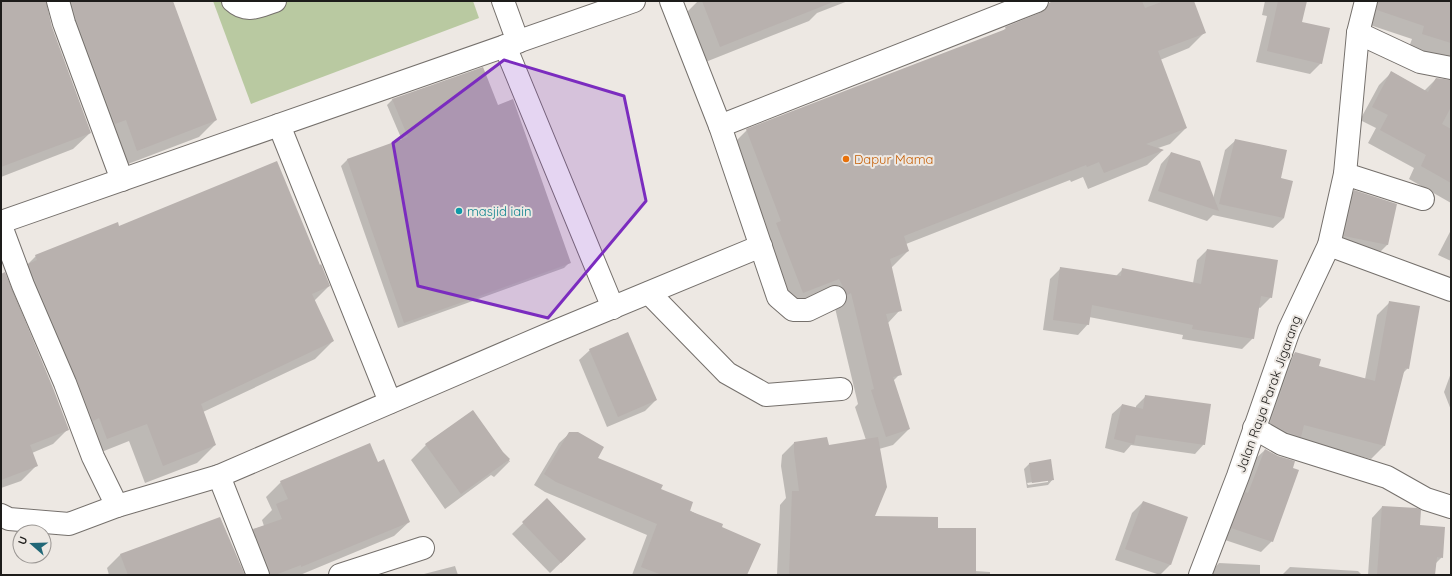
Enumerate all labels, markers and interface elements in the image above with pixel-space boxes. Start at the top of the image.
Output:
place label: Dapur Mama [854,151,933,167]
marker: Dapur Mama [841,154,851,164]
place label: masjid iain [467,203,532,219]
marker: masjid iain [454,206,464,216]
street label: Jalan Raya Parak Jigarang [1232,313,1304,475]
north arrow [12,524,52,564]
text: U [15,535,31,547]

